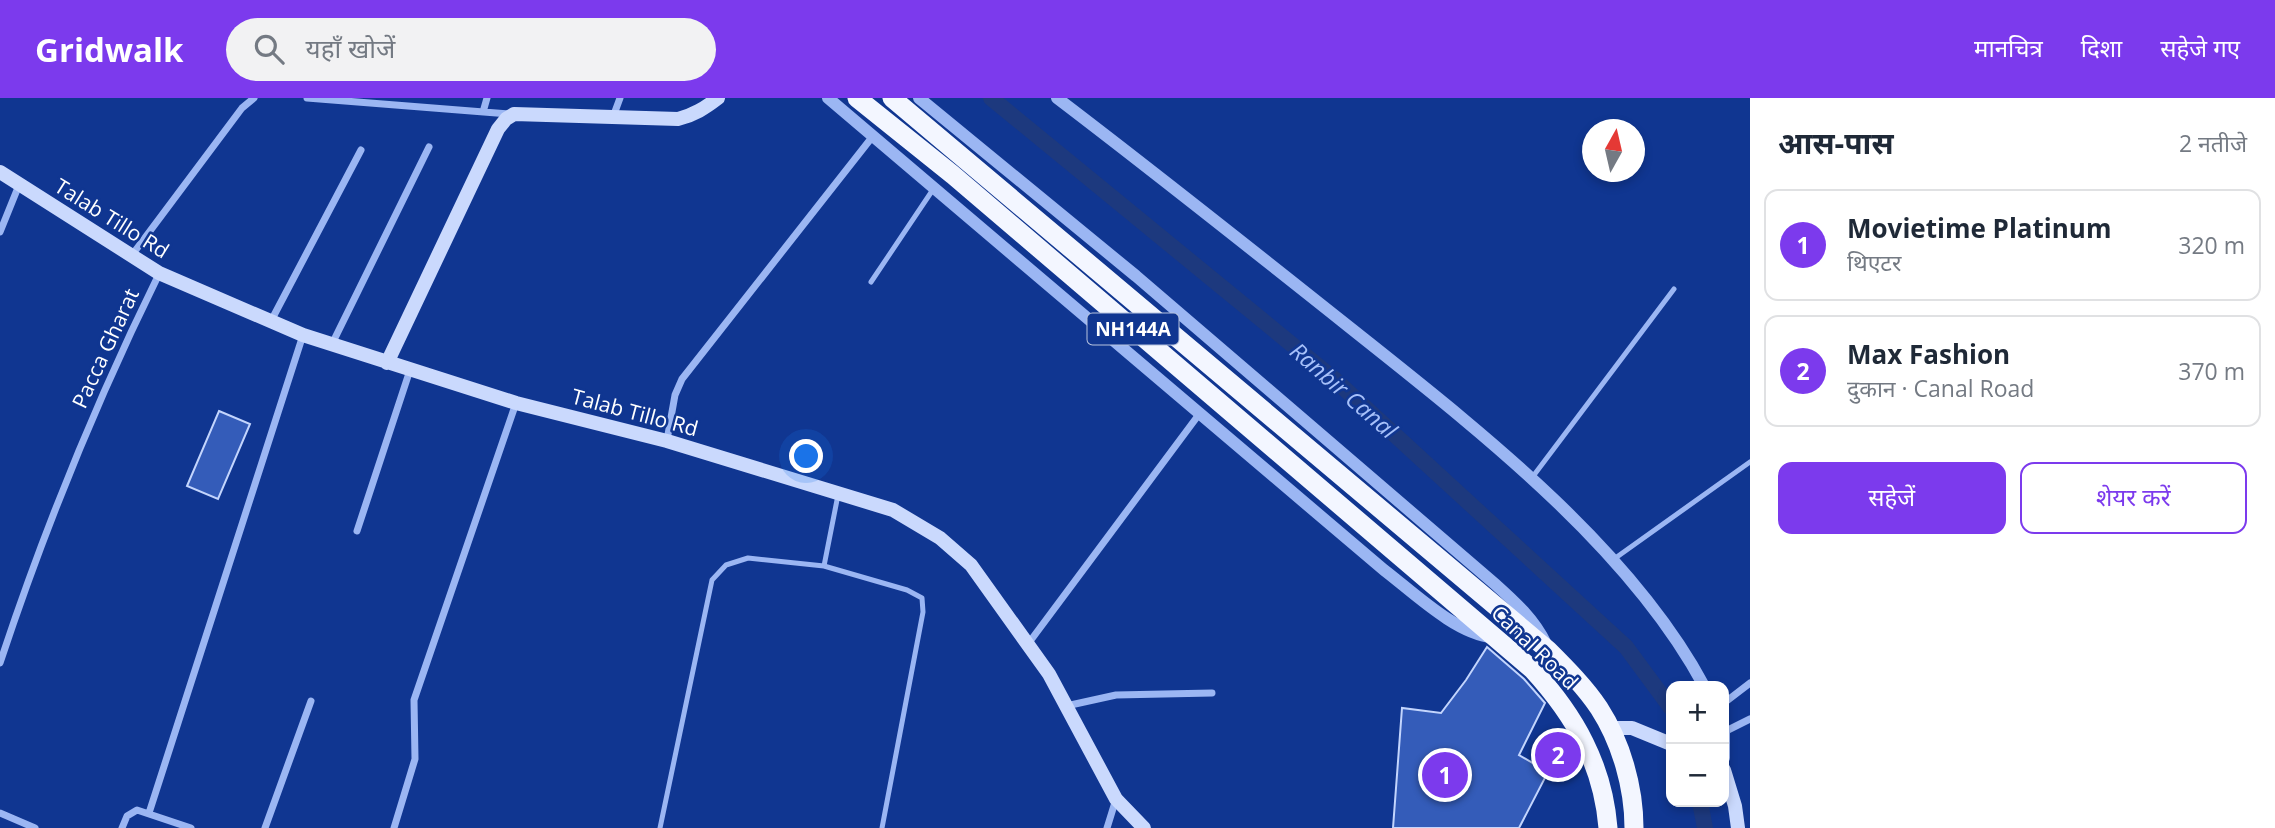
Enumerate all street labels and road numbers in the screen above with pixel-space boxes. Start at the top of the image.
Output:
street label: Talab Tillo Rd [50,172,174,264]
street label: Pacca Gharat [65,284,145,412]
road number: NH144A [1088,314,1178,344]
street label: Talab Tillo Rd [569,382,701,442]
street label: Canal Road [1486,599,1584,695]

